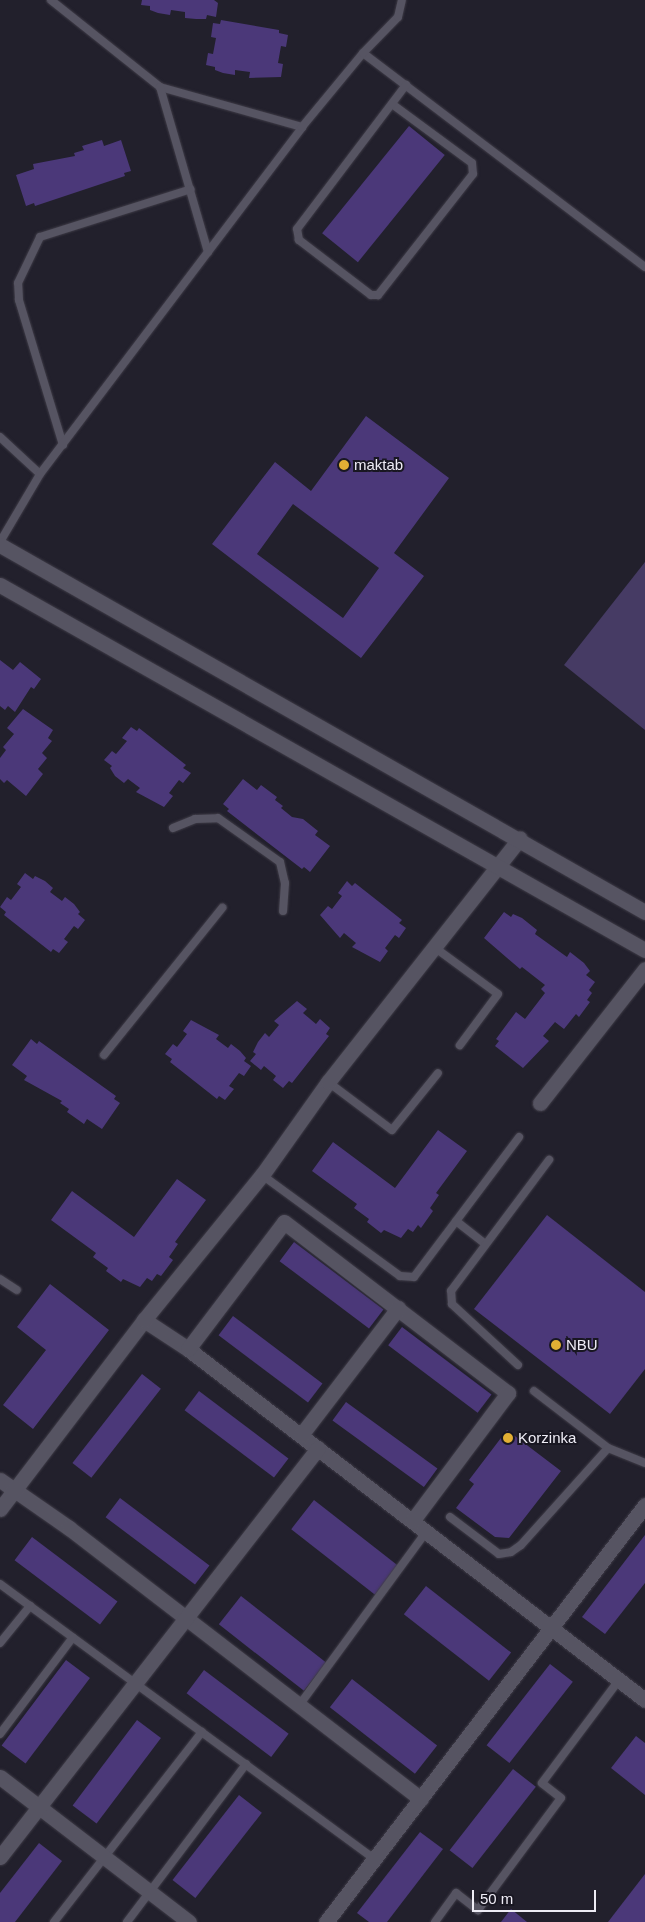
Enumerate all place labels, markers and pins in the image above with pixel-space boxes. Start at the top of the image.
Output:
place label: maktab [354,456,403,474]
marker: maktab [338,459,350,471]
place label: NBU [566,1336,598,1354]
marker: NBU [550,1339,562,1351]
place label: Korzinka [518,1429,576,1447]
marker: Korzinka [502,1432,514,1444]

